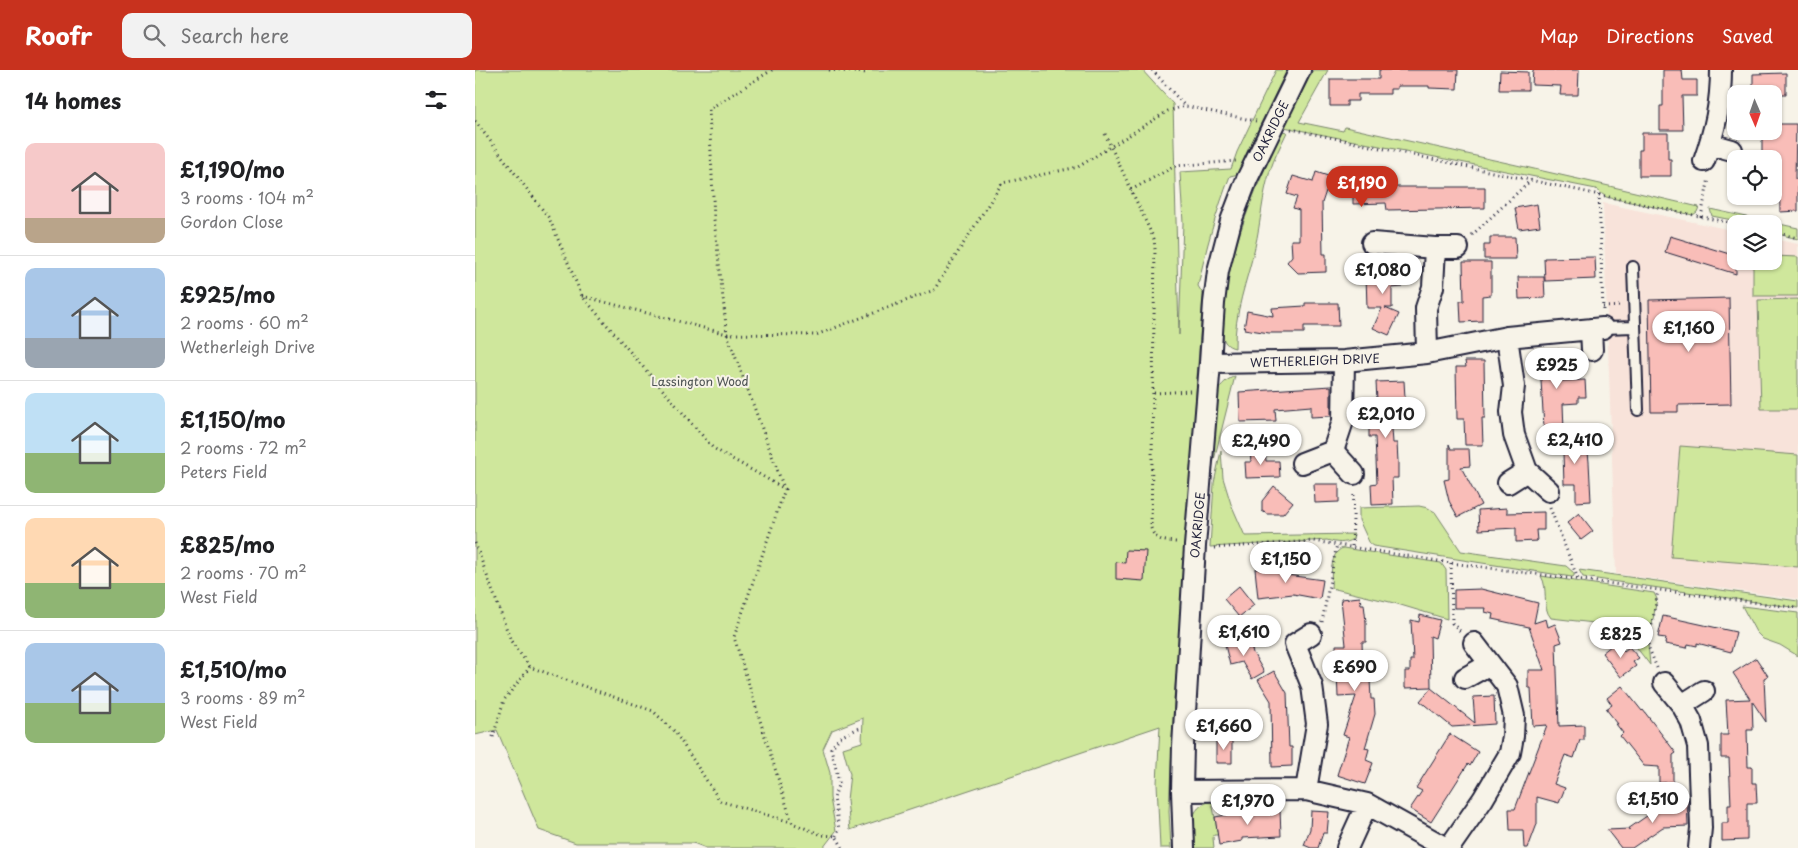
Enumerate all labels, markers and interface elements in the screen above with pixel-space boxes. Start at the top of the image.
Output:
search box [122,13,472,58]
text: Roofr [25,17,92,53]
icon: search [140,21,168,49]
text: Search here [180,21,289,49]
text: Map [1540,22,1578,49]
text: Directions [1606,22,1694,49]
text: Saved [1722,22,1773,49]
text: 14 homes [25,84,121,116]
north arrow [1727,85,1783,140]
map controls [1727,85,1782,270]
icon: filters [422,86,450,114]
street label: OAKRIDGE [1247,97,1293,165]
button: locate [1727,150,1782,205]
text: £1,190/mo [180,153,285,185]
icon: home [65,163,125,223]
pin: £1,190 [1321,166,1403,208]
text: £1,190 [1337,170,1387,194]
text: 3 rooms · 104 m² [180,185,314,209]
text: Gordon Close [180,209,283,233]
button: layers [1727,215,1782,270]
pin: £1,080 [1342,252,1424,295]
text: £1,080 [1355,257,1411,281]
text: £925/mo [180,278,275,310]
icon: home [65,288,125,348]
text: 2 rooms · 60 m² [180,310,309,334]
pin: £1,160 [1648,310,1730,353]
text: £1,160 [1663,315,1715,339]
text: Wetherleigh Drive [180,334,315,358]
pin: £925 [1527,348,1587,390]
street label: WETHERLEIGH DRIVE [1250,349,1380,371]
text: £925 [1536,352,1578,376]
park label: Lassington Wood [651,372,749,390]
pin: £2,010 [1345,396,1427,439]
text: £2,010 [1357,401,1415,425]
text: £1,150/mo [180,403,285,435]
icon: home [65,413,125,473]
pin: £2,410 [1534,422,1616,465]
pin: £2,490 [1220,424,1302,466]
text: £2,410 [1547,427,1603,451]
text: £2,490 [1232,428,1290,452]
text: 2 rooms · 72 m² [180,435,307,459]
text: Peters Field [180,459,267,483]
street label: OAKRIDGE [1185,491,1209,559]
text: £825/mo [180,528,275,560]
icon: home [65,538,125,598]
pin: £1,150 [1245,542,1327,584]
text: £1,150 [1261,546,1311,570]
text: 2 rooms · 70 m² [180,560,307,584]
text: West Field [180,584,258,608]
pin: £1,610 [1203,614,1285,657]
pin: £825 [1591,616,1651,659]
text: £1,610 [1218,619,1270,643]
text: £825 [1600,621,1642,645]
pin: £690 [1325,650,1385,692]
text: £1,510/mo [180,653,287,685]
text: £690 [1333,654,1377,678]
icon: home [65,663,125,723]
text: 3 rooms · 89 m² [180,685,305,709]
pin: £1,660 [1183,708,1265,751]
text: West Field [180,709,258,733]
text: £1,660 [1196,713,1252,737]
pin: £1,510 [1612,782,1694,824]
pin: £1,970 [1207,784,1289,826]
text: £1,510 [1627,786,1679,810]
text: £1,970 [1222,788,1274,812]

